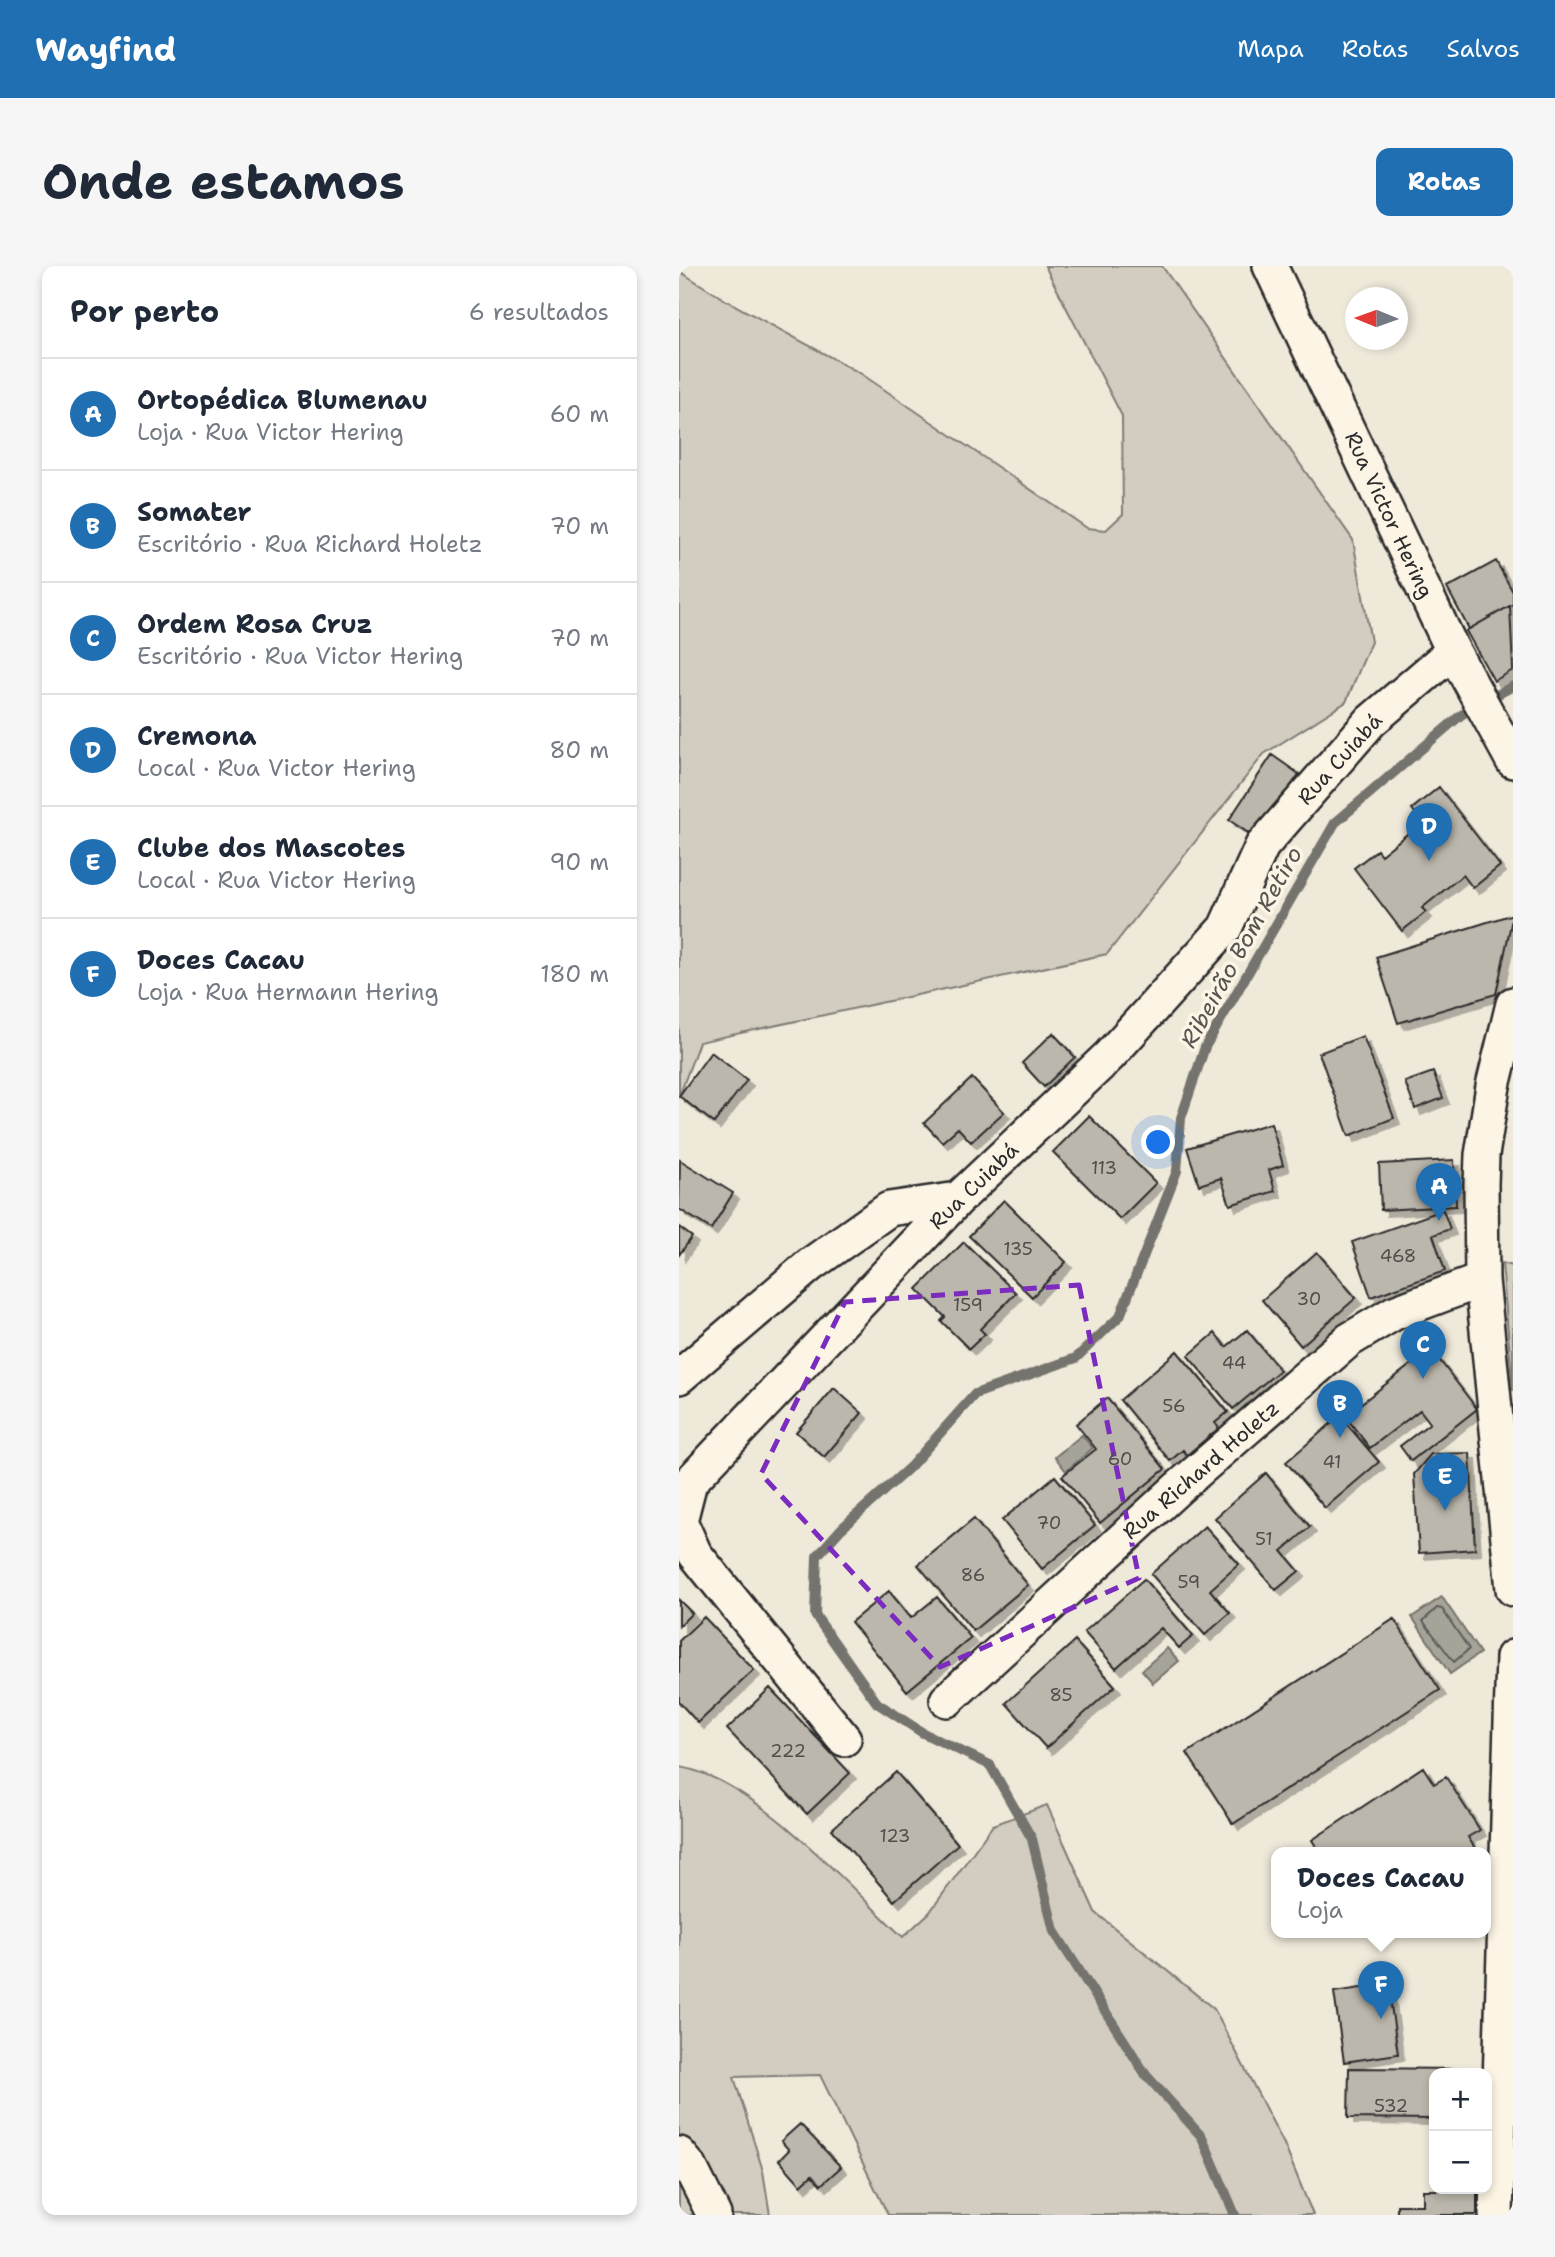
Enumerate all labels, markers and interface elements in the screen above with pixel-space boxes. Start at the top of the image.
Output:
text: Wayfind [35,27,176,72]
text: Mapa [1237,33,1304,65]
text: Rotas [1342,33,1409,65]
text: Salvos [1447,33,1520,65]
button: Rotas [1376,148,1513,216]
text: Onde estamos [42,149,405,215]
north arrow [1345,287,1408,350]
text: Por perto [70,291,219,332]
text: 6 resultados [469,297,609,327]
text: Ortopédica Blumenau [137,382,428,417]
text: A [84,399,102,429]
text: 60 m [550,399,609,429]
text: Loja · Rua Victor Hering [137,417,404,447]
street label: Rua Victor Hering [1338,427,1440,603]
text: Somater [137,494,252,529]
text: B [86,511,100,541]
text: 70 m [550,511,609,541]
text: Escritório · Rua Richard Holetz [137,529,483,559]
text: Ordem Rosa Cruz [137,606,373,641]
text: C [86,623,100,653]
text: 70 m [550,623,609,653]
text: Escritório · Rua Victor Hering [137,641,463,671]
street label: Rua Cuiabá [1291,707,1389,811]
text: Cremona [137,718,256,753]
text: D [85,735,101,765]
text: 80 m [550,735,609,765]
text: Local · Rua Victor Hering [137,753,416,783]
pin: D [1406,803,1452,861]
text: Clube dos Mascotes [137,830,406,865]
water label: Ribeirão Bom Retiro [1173,841,1309,1053]
text: E [85,847,101,877]
text: 90 m [549,847,609,877]
text: Local · Rua Victor Hering [137,865,416,895]
text: Doces Cacau [137,942,305,977]
text: F [86,959,100,989]
text: 180 m [540,959,609,989]
text: Loja · Rua Hermann Hering [137,977,439,1007]
your location [1141,1125,1175,1159]
street label: Rua Cuiabá [923,1136,1025,1236]
house number: 113 [1091,1156,1117,1180]
pin: A [1416,1163,1462,1221]
house number: 135 [1003,1237,1033,1261]
house number: 468 [1380,1244,1416,1268]
house number: 30 [1297,1287,1321,1311]
house number: 159 [953,1293,983,1317]
pin: C [1400,1321,1446,1379]
house number: 44 [1222,1351,1246,1375]
pin: B [1317,1380,1363,1438]
street label: Rua Richard Holetz [1117,1394,1285,1546]
house number: 56 [1162,1394,1186,1418]
house number: 60 [1108,1447,1132,1471]
house number: 41 [1322,1450,1342,1474]
pin: E [1422,1453,1468,1511]
house number: 70 [1037,1511,1061,1535]
house number: 51 [1255,1527,1273,1551]
house number: 86 [961,1563,985,1587]
house number: 59 [1178,1570,1200,1594]
house number: 85 [1049,1683,1073,1707]
house number: 222 [770,1739,806,1763]
house number: 123 [880,1824,910,1848]
popup [1271,1847,1491,1938]
text: Doces Cacau [1297,1860,1465,1895]
text: Loja [1297,1895,1343,1925]
pin: F [1358,1961,1404,2019]
map controls [1429,2068,1492,2194]
button: + [1429,2068,1492,2131]
house number: 532 [1374,2094,1408,2118]
button: − [1429,2131,1492,2194]

